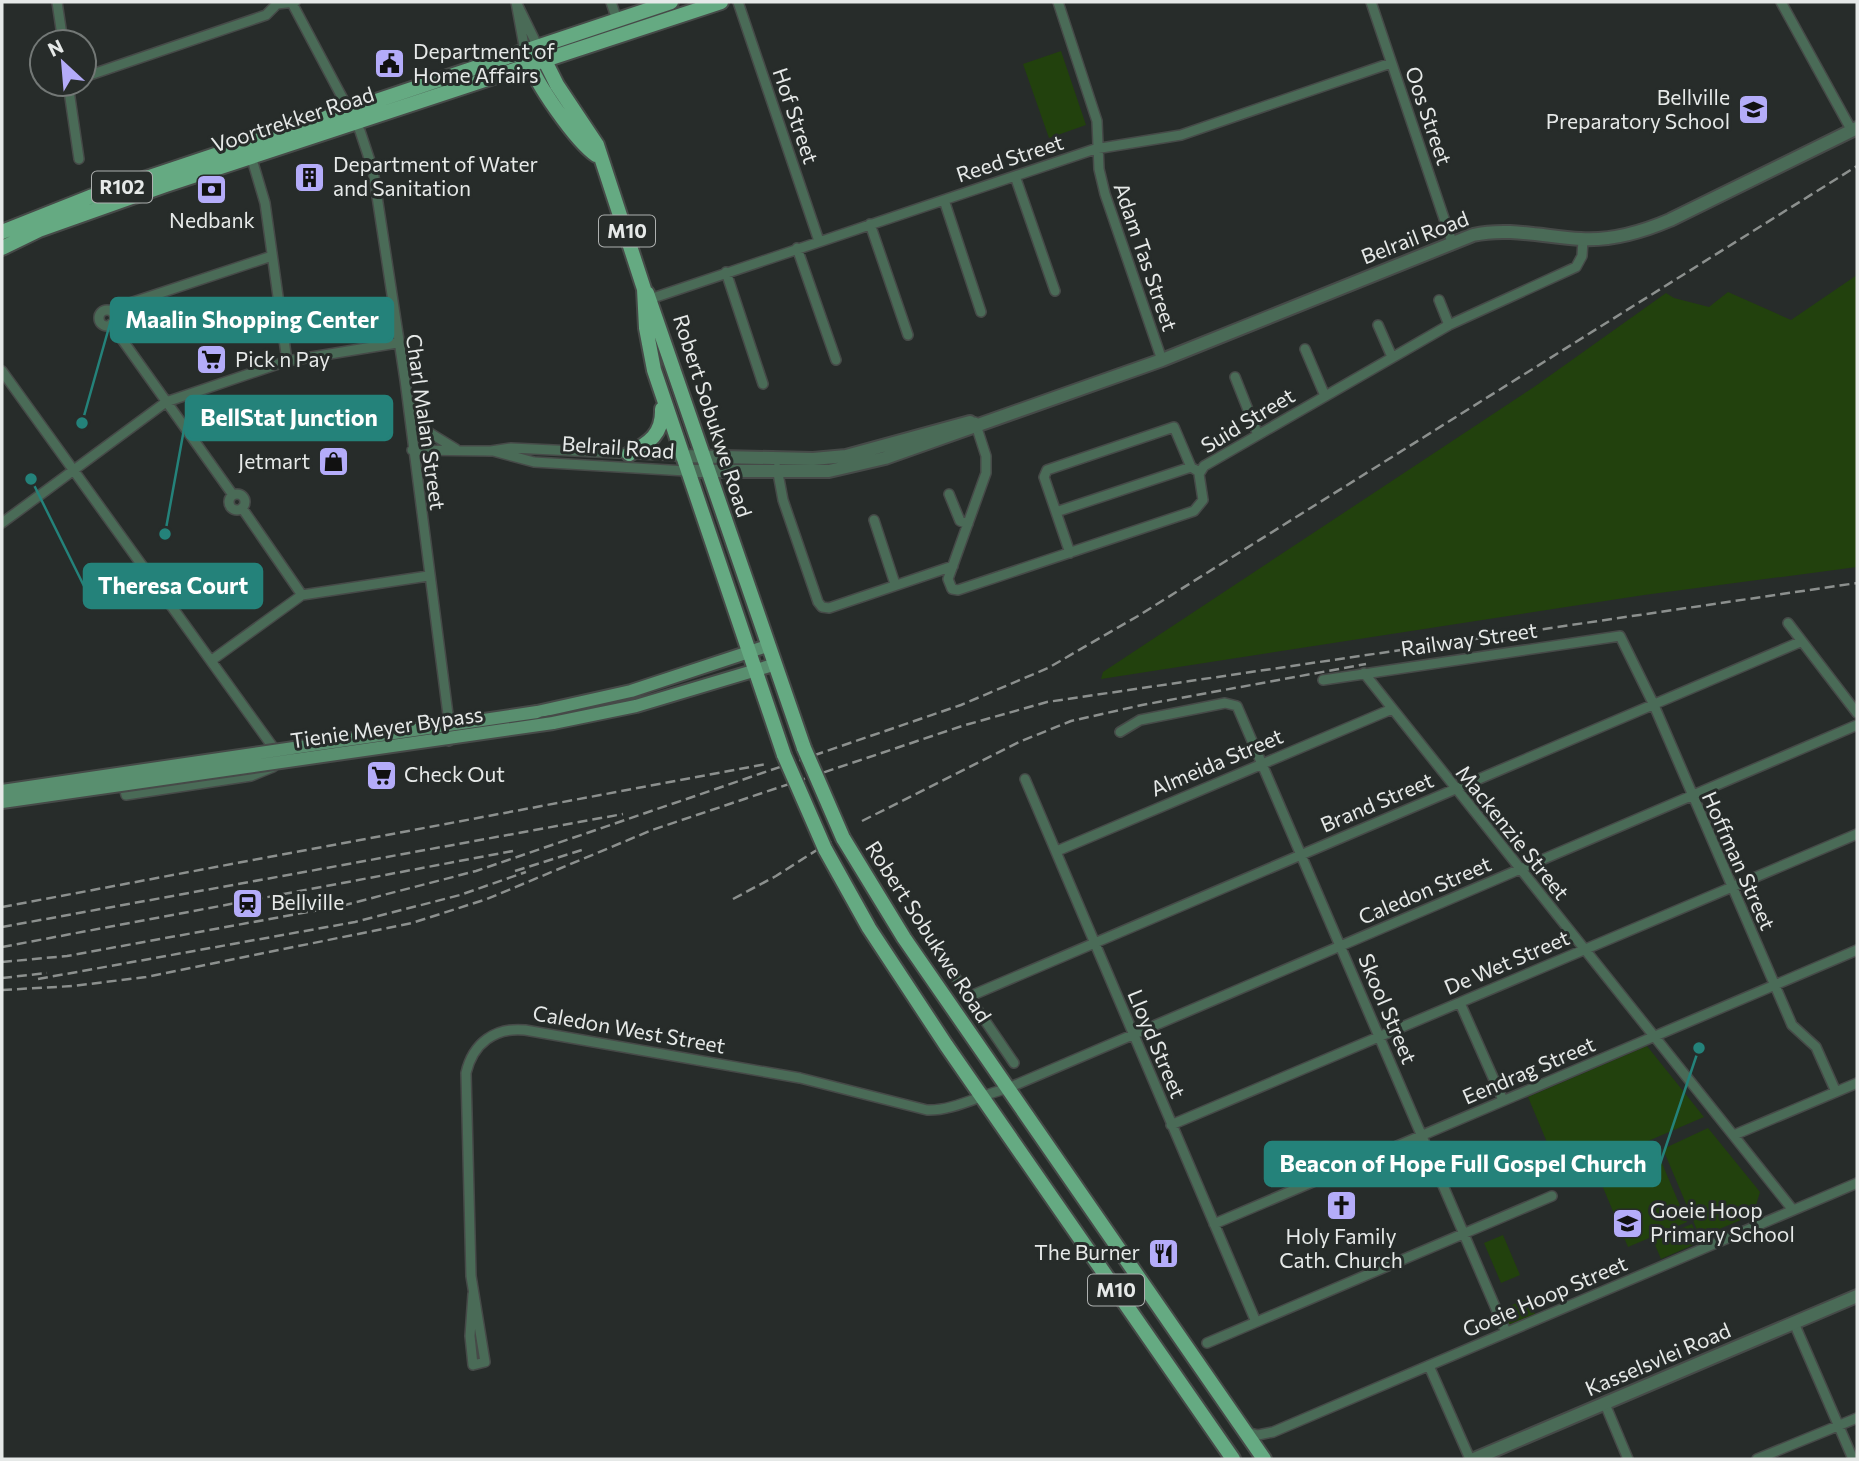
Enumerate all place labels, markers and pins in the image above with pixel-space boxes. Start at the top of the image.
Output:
place label: Department of Home Affairs [413,38,555,87]
public building icon: Department of Home Affairs [373,47,407,81]
place label: Bellville Preparatory School [1546,84,1730,133]
school or university icon: Bellville Preparatory School [1736,93,1770,127]
place label: Department of Water and Sanitation [333,151,538,200]
building icon: Department of Water and Sanitation [293,160,327,194]
bank icon: Nedbank [195,172,229,206]
place label: Nedbank [169,207,255,232]
callout: Maalin Shopping Center [111,298,393,342]
supermarket icon: Pick n Pay [195,343,229,377]
place label: Pick n Pay [235,346,330,371]
callout: BellStat Junction [186,396,392,440]
shop icon: Jetmart [316,445,350,479]
place label: Jetmart [238,448,310,473]
callout: Theresa Court [84,564,262,608]
supermarket icon: Check Out [364,758,398,792]
place label: Check Out [404,761,505,786]
station icon: Bellville [231,886,265,920]
place label: Bellville [271,889,344,914]
callout: Beacon of Hope Full Gospel Church [1265,1142,1660,1186]
church icon: Holy Family Cath. Church [1324,1188,1358,1222]
place label: Goeie Hoop Primary School [1650,1197,1795,1246]
school or university icon: Goeie Hoop Primary School [1610,1206,1644,1240]
place label: Holy Family Cath. Church [1279,1223,1403,1272]
restaurant icon: The Burner [1146,1236,1180,1270]
place label: The Burner [1034,1239,1140,1264]

